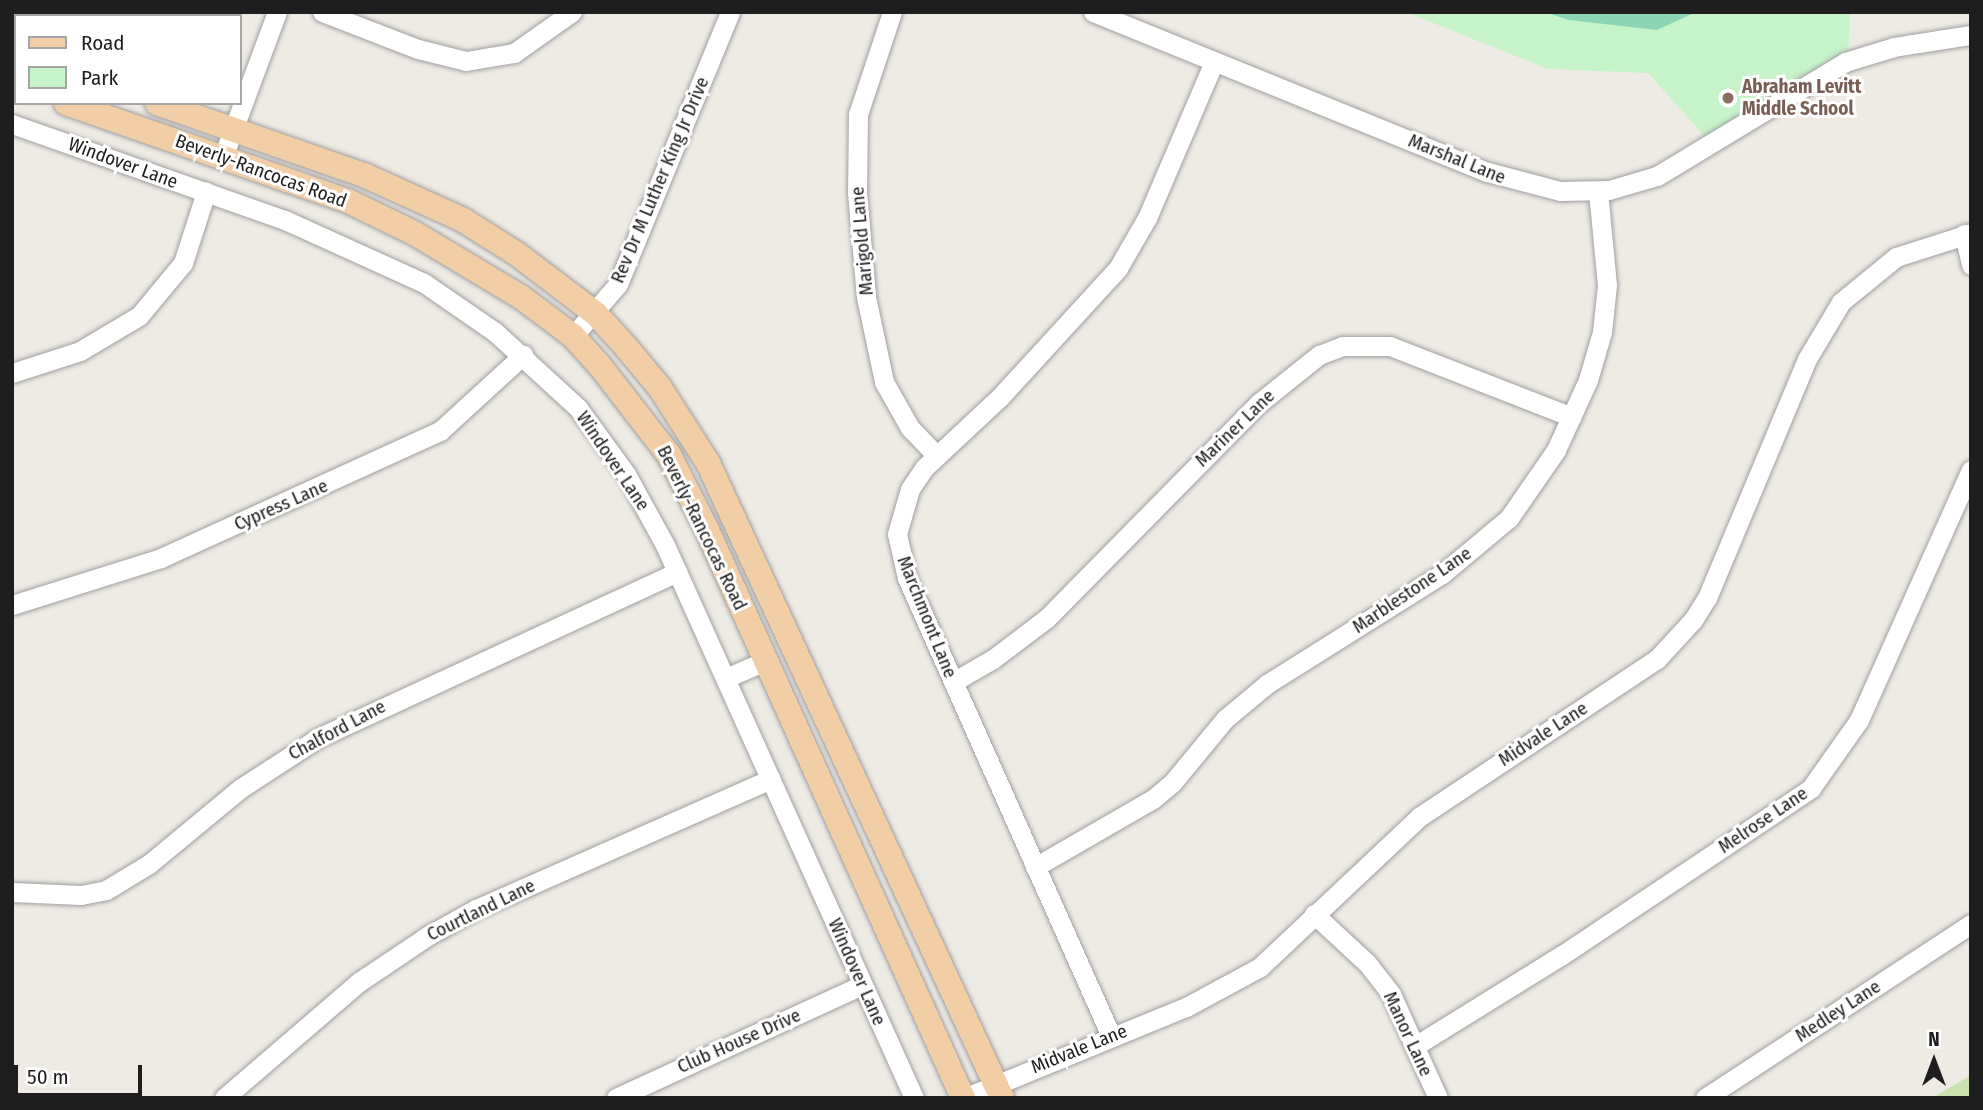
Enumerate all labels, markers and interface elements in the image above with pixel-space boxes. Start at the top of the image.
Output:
legend [14,14,242,105]
text: Road [81,30,125,56]
text: Park [81,65,118,91]
street label: Rev Dr M Luther King Jr Drive [606,73,714,287]
place label: Abraham Levitt Middle School [1742,76,1861,120]
marker: Abraham Levitt Middle School [1720,90,1736,106]
street label: Beverly-Rancocas Road [172,129,350,213]
street label: Marshal Lane [1405,129,1509,189]
street label: Windover Lane [65,133,181,193]
street label: Marigold Lane [846,186,878,296]
street label: Mariner Lane [1190,384,1280,472]
street label: Windover Lane [571,407,655,515]
street label: Beverly-Rancocas Road [652,442,752,614]
street label: Cypress Lane [231,474,331,536]
street label: Marblestone Lane [1348,542,1476,638]
street label: Marchmont Lane [892,553,962,681]
street label: Chalford Lane [284,695,390,765]
street label: Midvale Lane [1494,697,1592,771]
street label: Melrose Lane [1714,782,1812,858]
street label: Courtland Lane [423,874,539,946]
street label: Windover Lane [823,915,891,1029]
street label: Medley Lane [1791,975,1885,1047]
street label: Manor Lane [1378,988,1438,1080]
street label: Club House Drive [674,1004,804,1078]
street label: Midvale Lane [1028,1019,1130,1079]
north arrow [1899,1026,1969,1096]
text: N [1928,1028,1940,1051]
scale bar [18,1050,145,1094]
text: 50 m [27,1064,69,1090]

